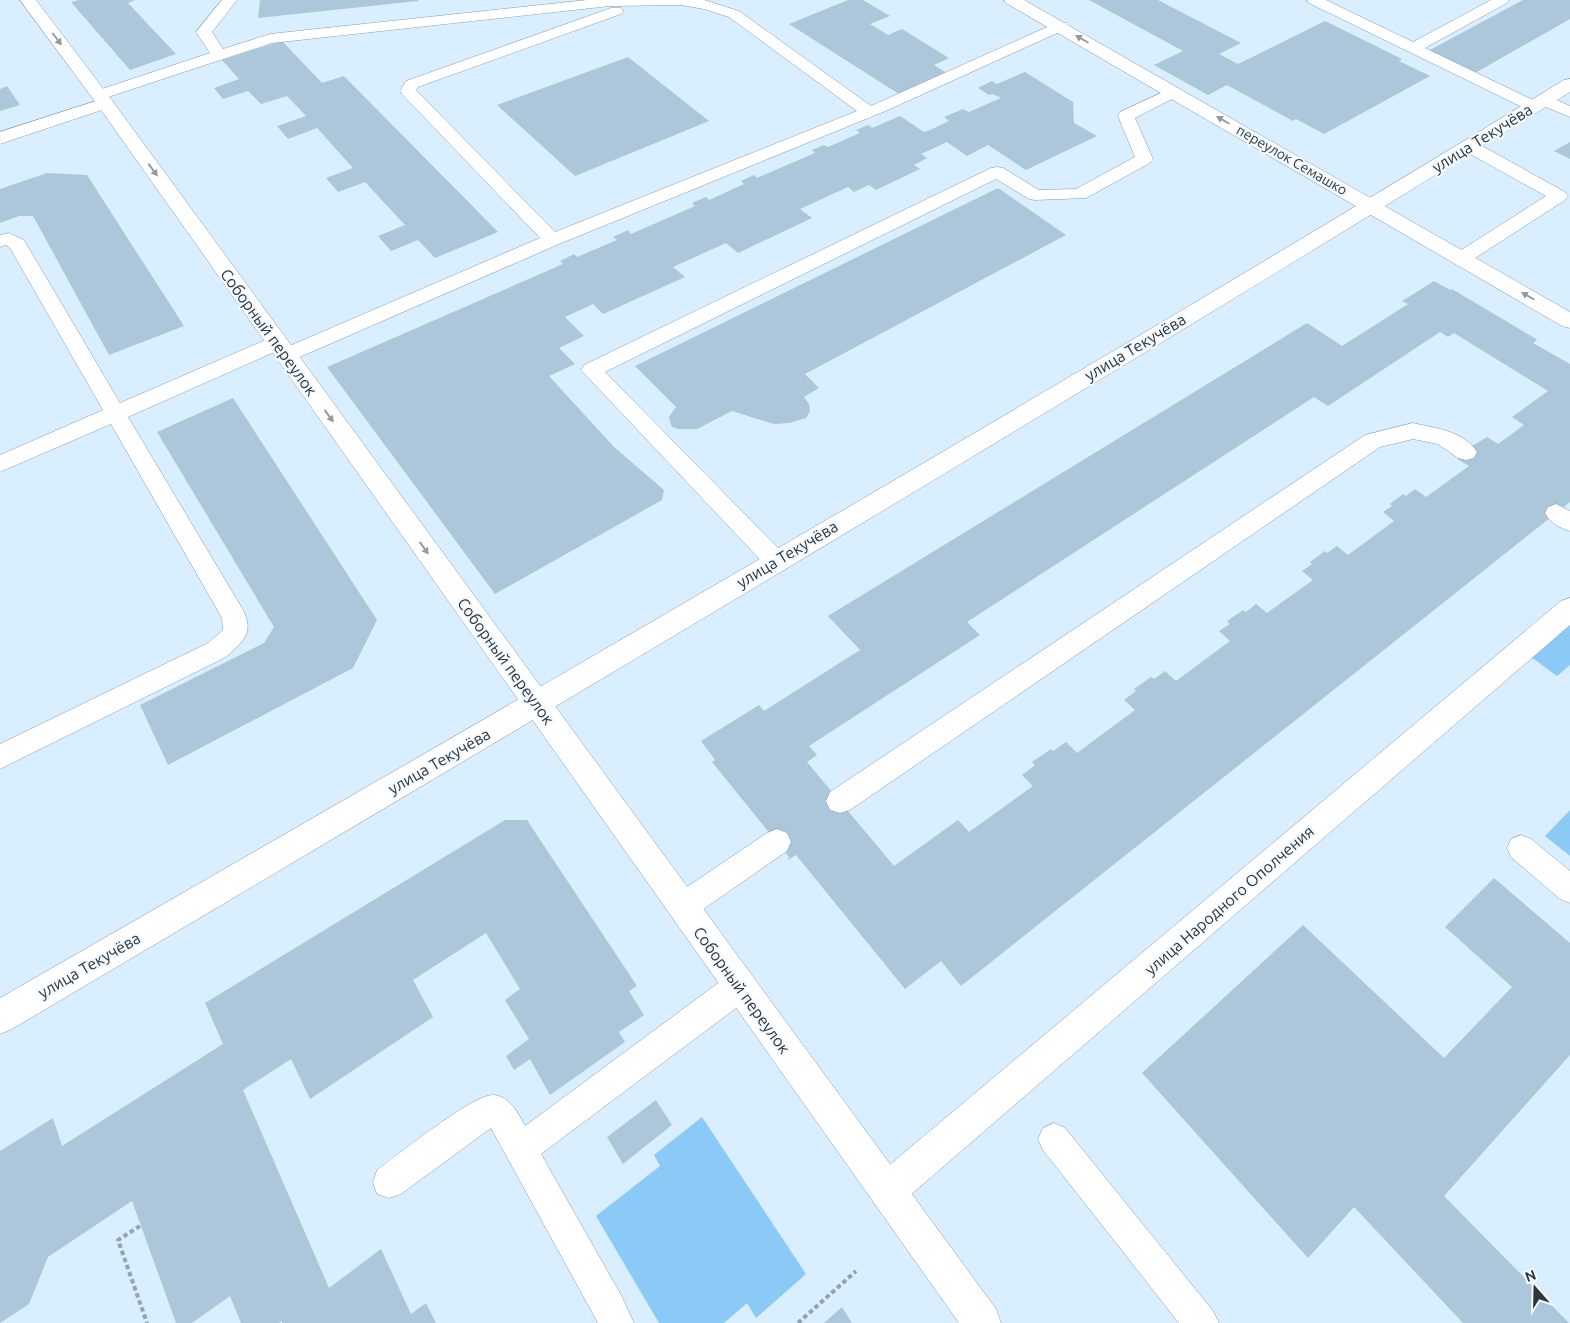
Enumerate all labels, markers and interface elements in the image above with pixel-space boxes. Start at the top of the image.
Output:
one-way arrow [52,32,62,46]
one-way arrow [1076,34,1089,43]
street label: улица Текучёва [1429,100,1535,176]
one-way arrow [1216,116,1230,124]
street label: переулок Семашко [1234,122,1350,198]
one-way arrow [148,163,158,177]
street label: Соборный переулок [217,265,321,399]
one-way arrow [1521,292,1534,301]
street label: улица Текучёва [1081,310,1189,384]
one-way arrow [324,409,335,422]
street label: улица Текучёва [733,517,841,591]
one-way arrow [419,541,429,554]
street label: Соборный переулок [454,594,558,728]
street label: улица Текучёва [385,725,493,797]
street label: улица Народного Ополчения [1141,822,1317,978]
street label: Соборный переулок [690,923,794,1057]
street label: улица Текучёва [35,929,143,1001]
north arrow [1510,1263,1560,1313]
text: N [1523,1266,1538,1285]

